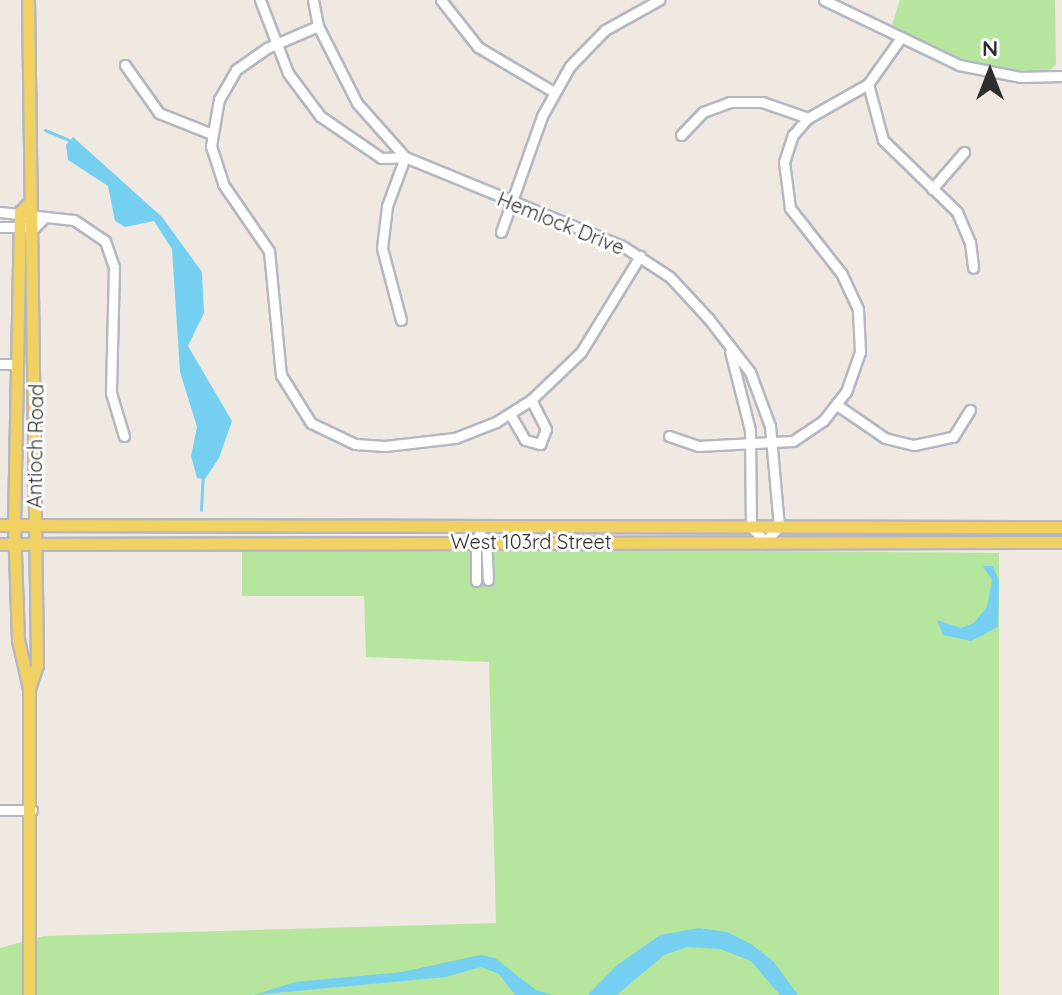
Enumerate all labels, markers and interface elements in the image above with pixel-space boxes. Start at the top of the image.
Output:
north arrow [950,32,1030,112]
text: N [982,34,998,62]
street label: Hemlock Drive [494,187,628,259]
street label: Antioch Road [22,384,48,508]
street label: West 103rd Street [450,529,612,553]

